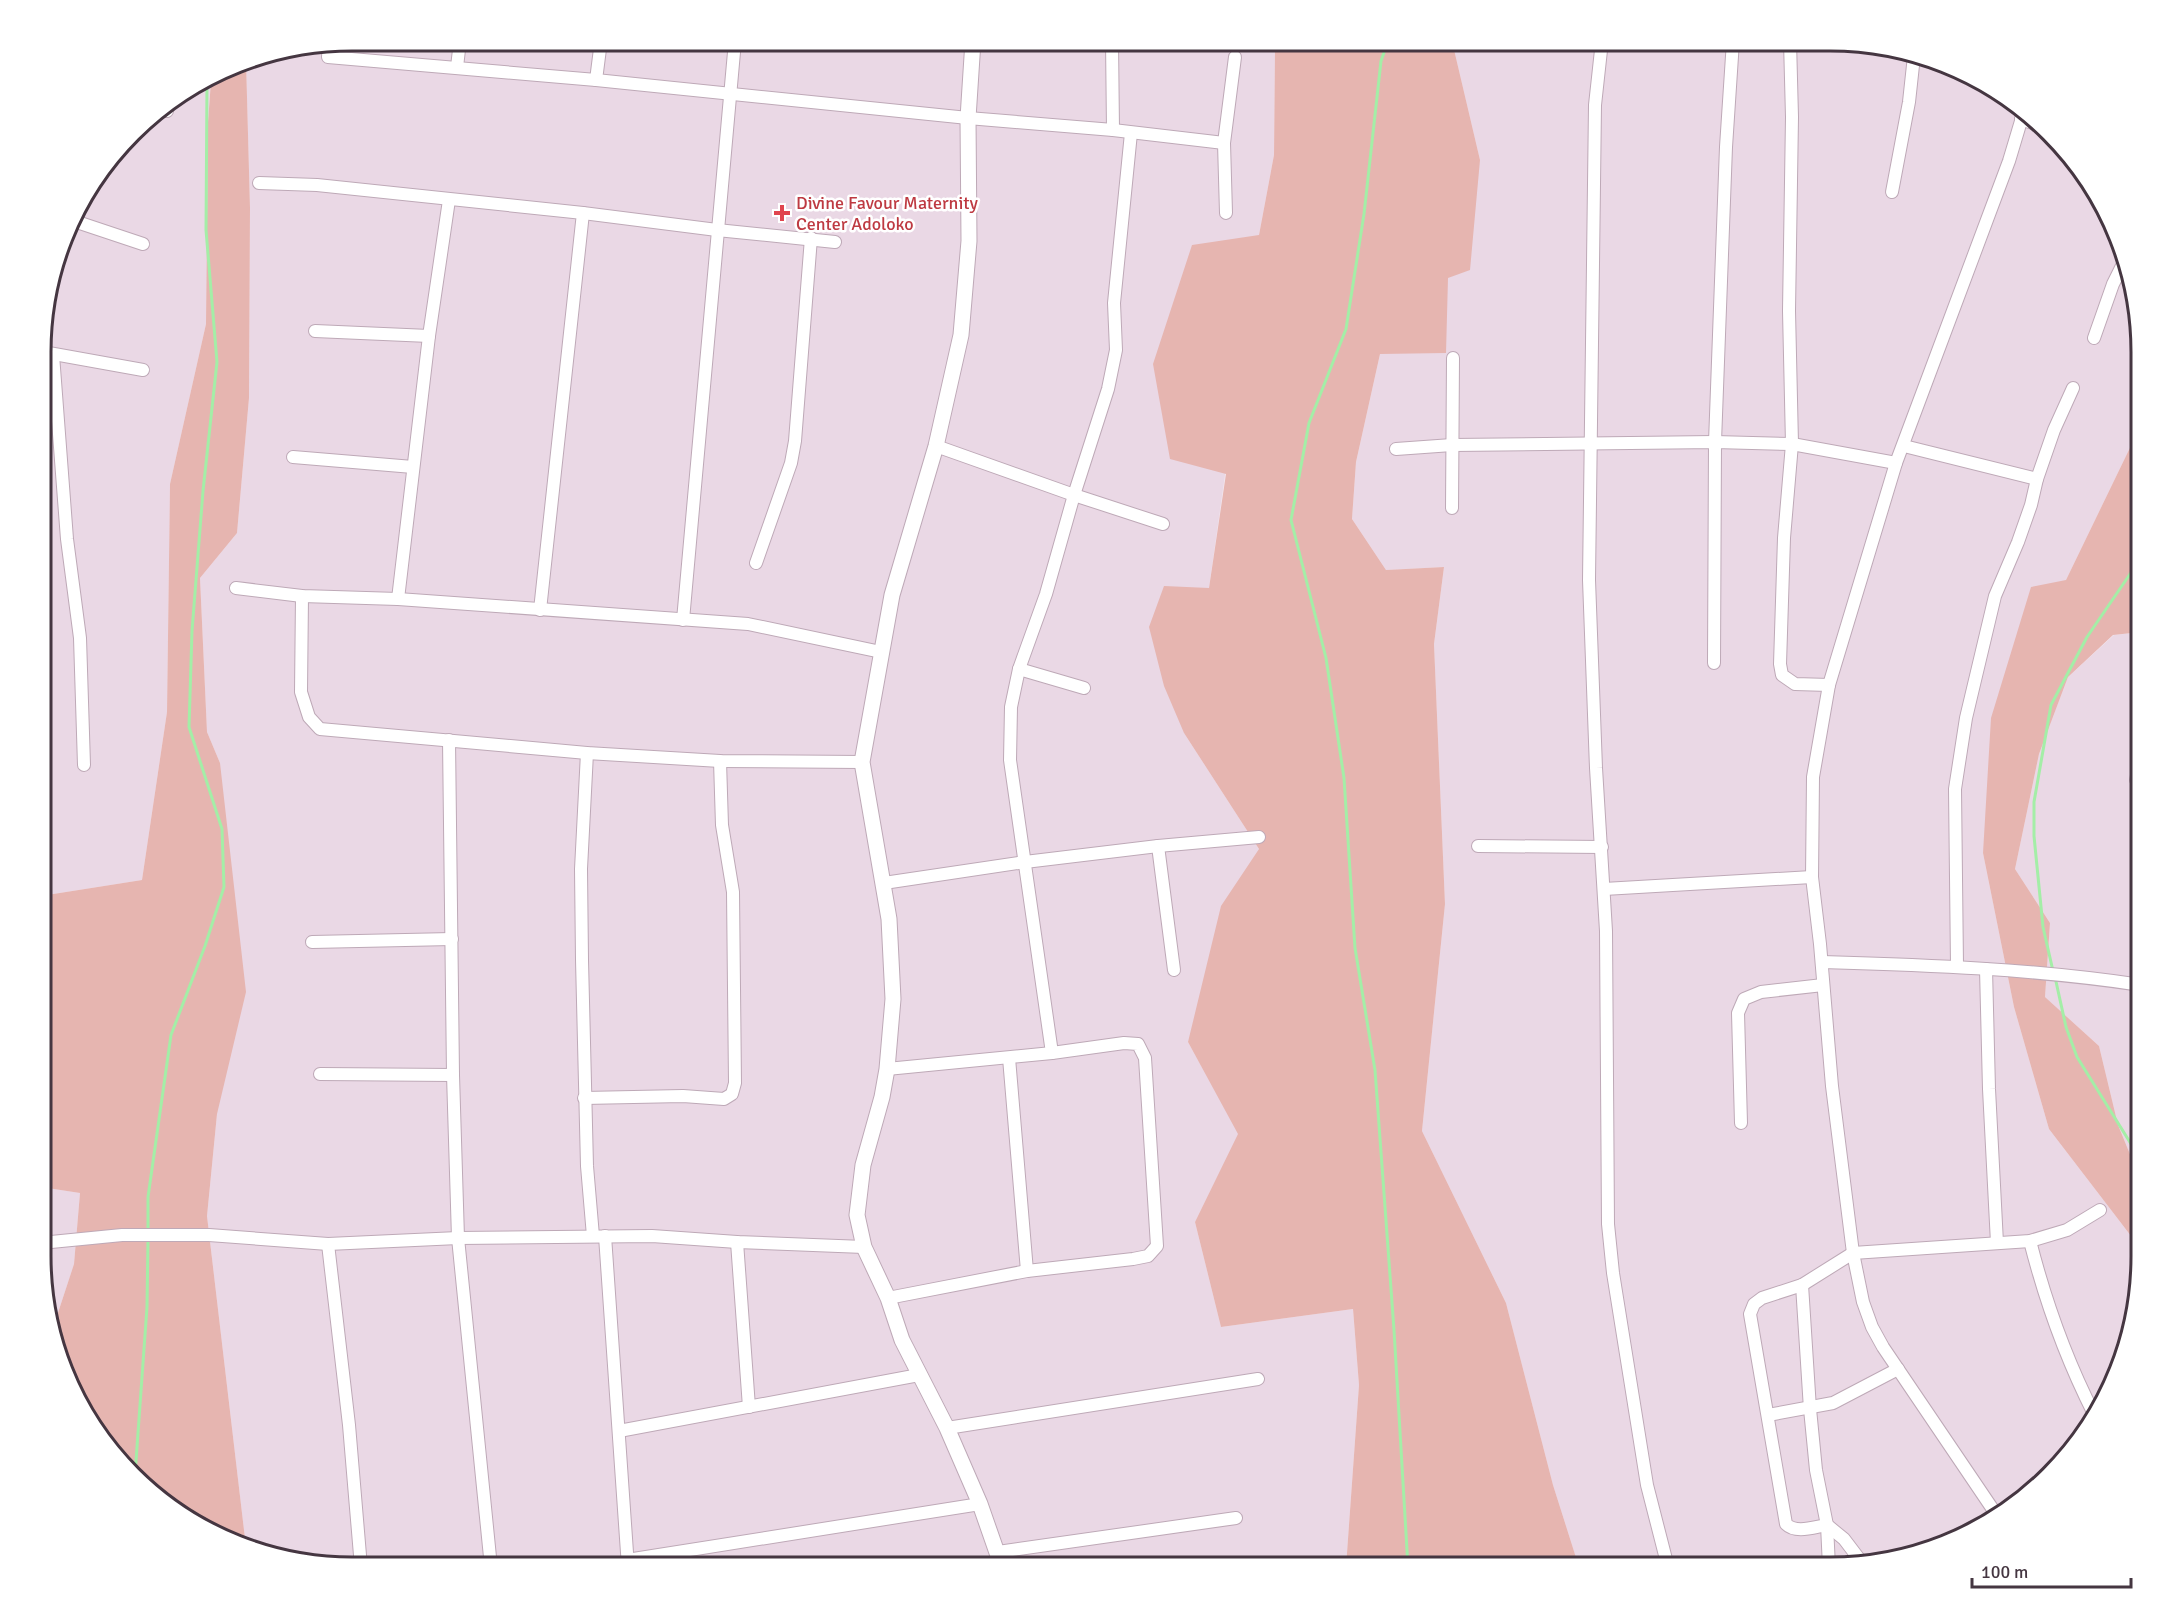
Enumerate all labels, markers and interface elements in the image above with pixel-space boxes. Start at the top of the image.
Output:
place label: Divine Favour Maternity Center Adoloko [796,192,979,235]
marker: Divine Favour Maternity Center Adoloko [773,204,791,222]
scale bar [1972,1551,2131,1589]
text: 100 m [1981,1561,2028,1583]

